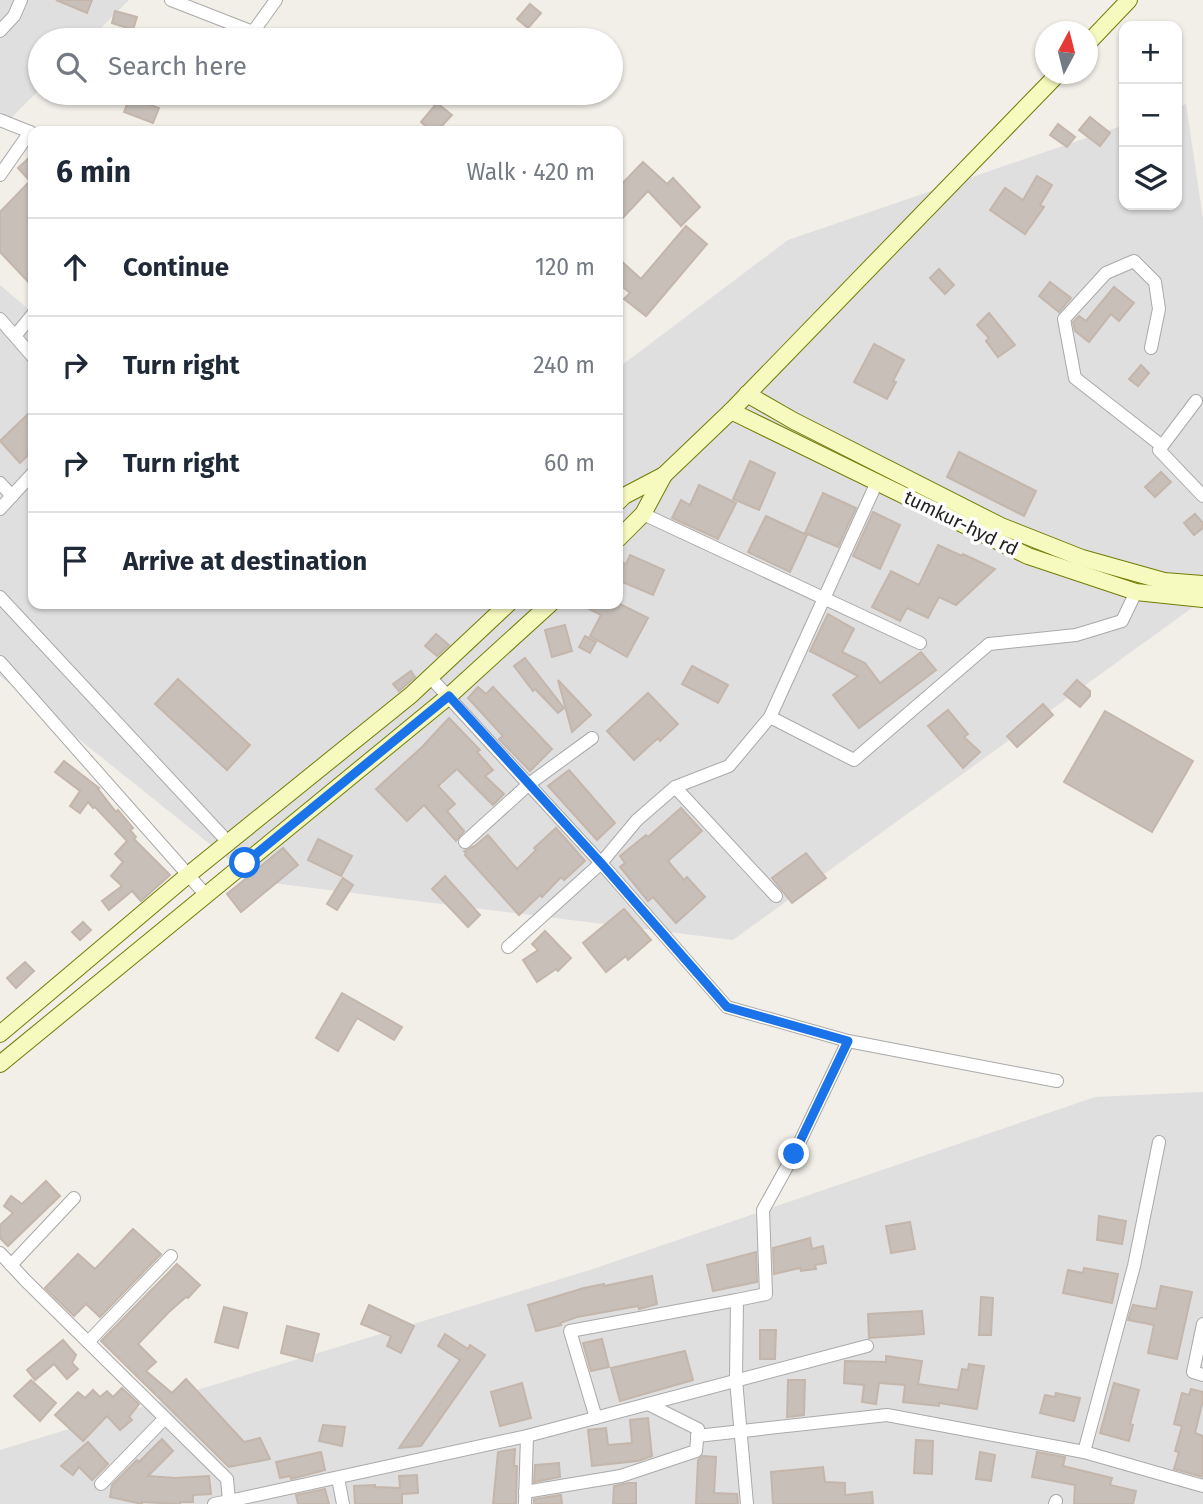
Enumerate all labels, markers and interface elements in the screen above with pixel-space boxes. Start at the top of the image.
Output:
north arrow [1035,21,1098,84]
map controls [1119,21,1182,210]
button: + [1119,21,1182,84]
search box [28,28,623,105]
icon: search [52,48,90,86]
text: Search here [108,51,247,82]
button: − [1119,84,1182,147]
button: layers [1119,147,1182,210]
text: 6 min [56,154,131,190]
text: Walk · 420 m [466,158,595,186]
icon: ahead [56,248,94,286]
text: Continue [123,252,229,283]
text: 120 m [535,253,595,281]
icon: right [56,346,94,384]
text: Turn right [123,350,240,381]
text: 240 m [533,351,595,379]
icon: right [56,444,94,482]
text: Turn right [123,448,240,479]
text: 60 m [544,449,595,477]
street label: tumkur-hyd rd [900,485,1022,561]
icon: arrive [56,542,94,580]
text: Arrive at destination [123,546,367,577]
route start [229,847,260,878]
route end [778,1138,809,1169]

